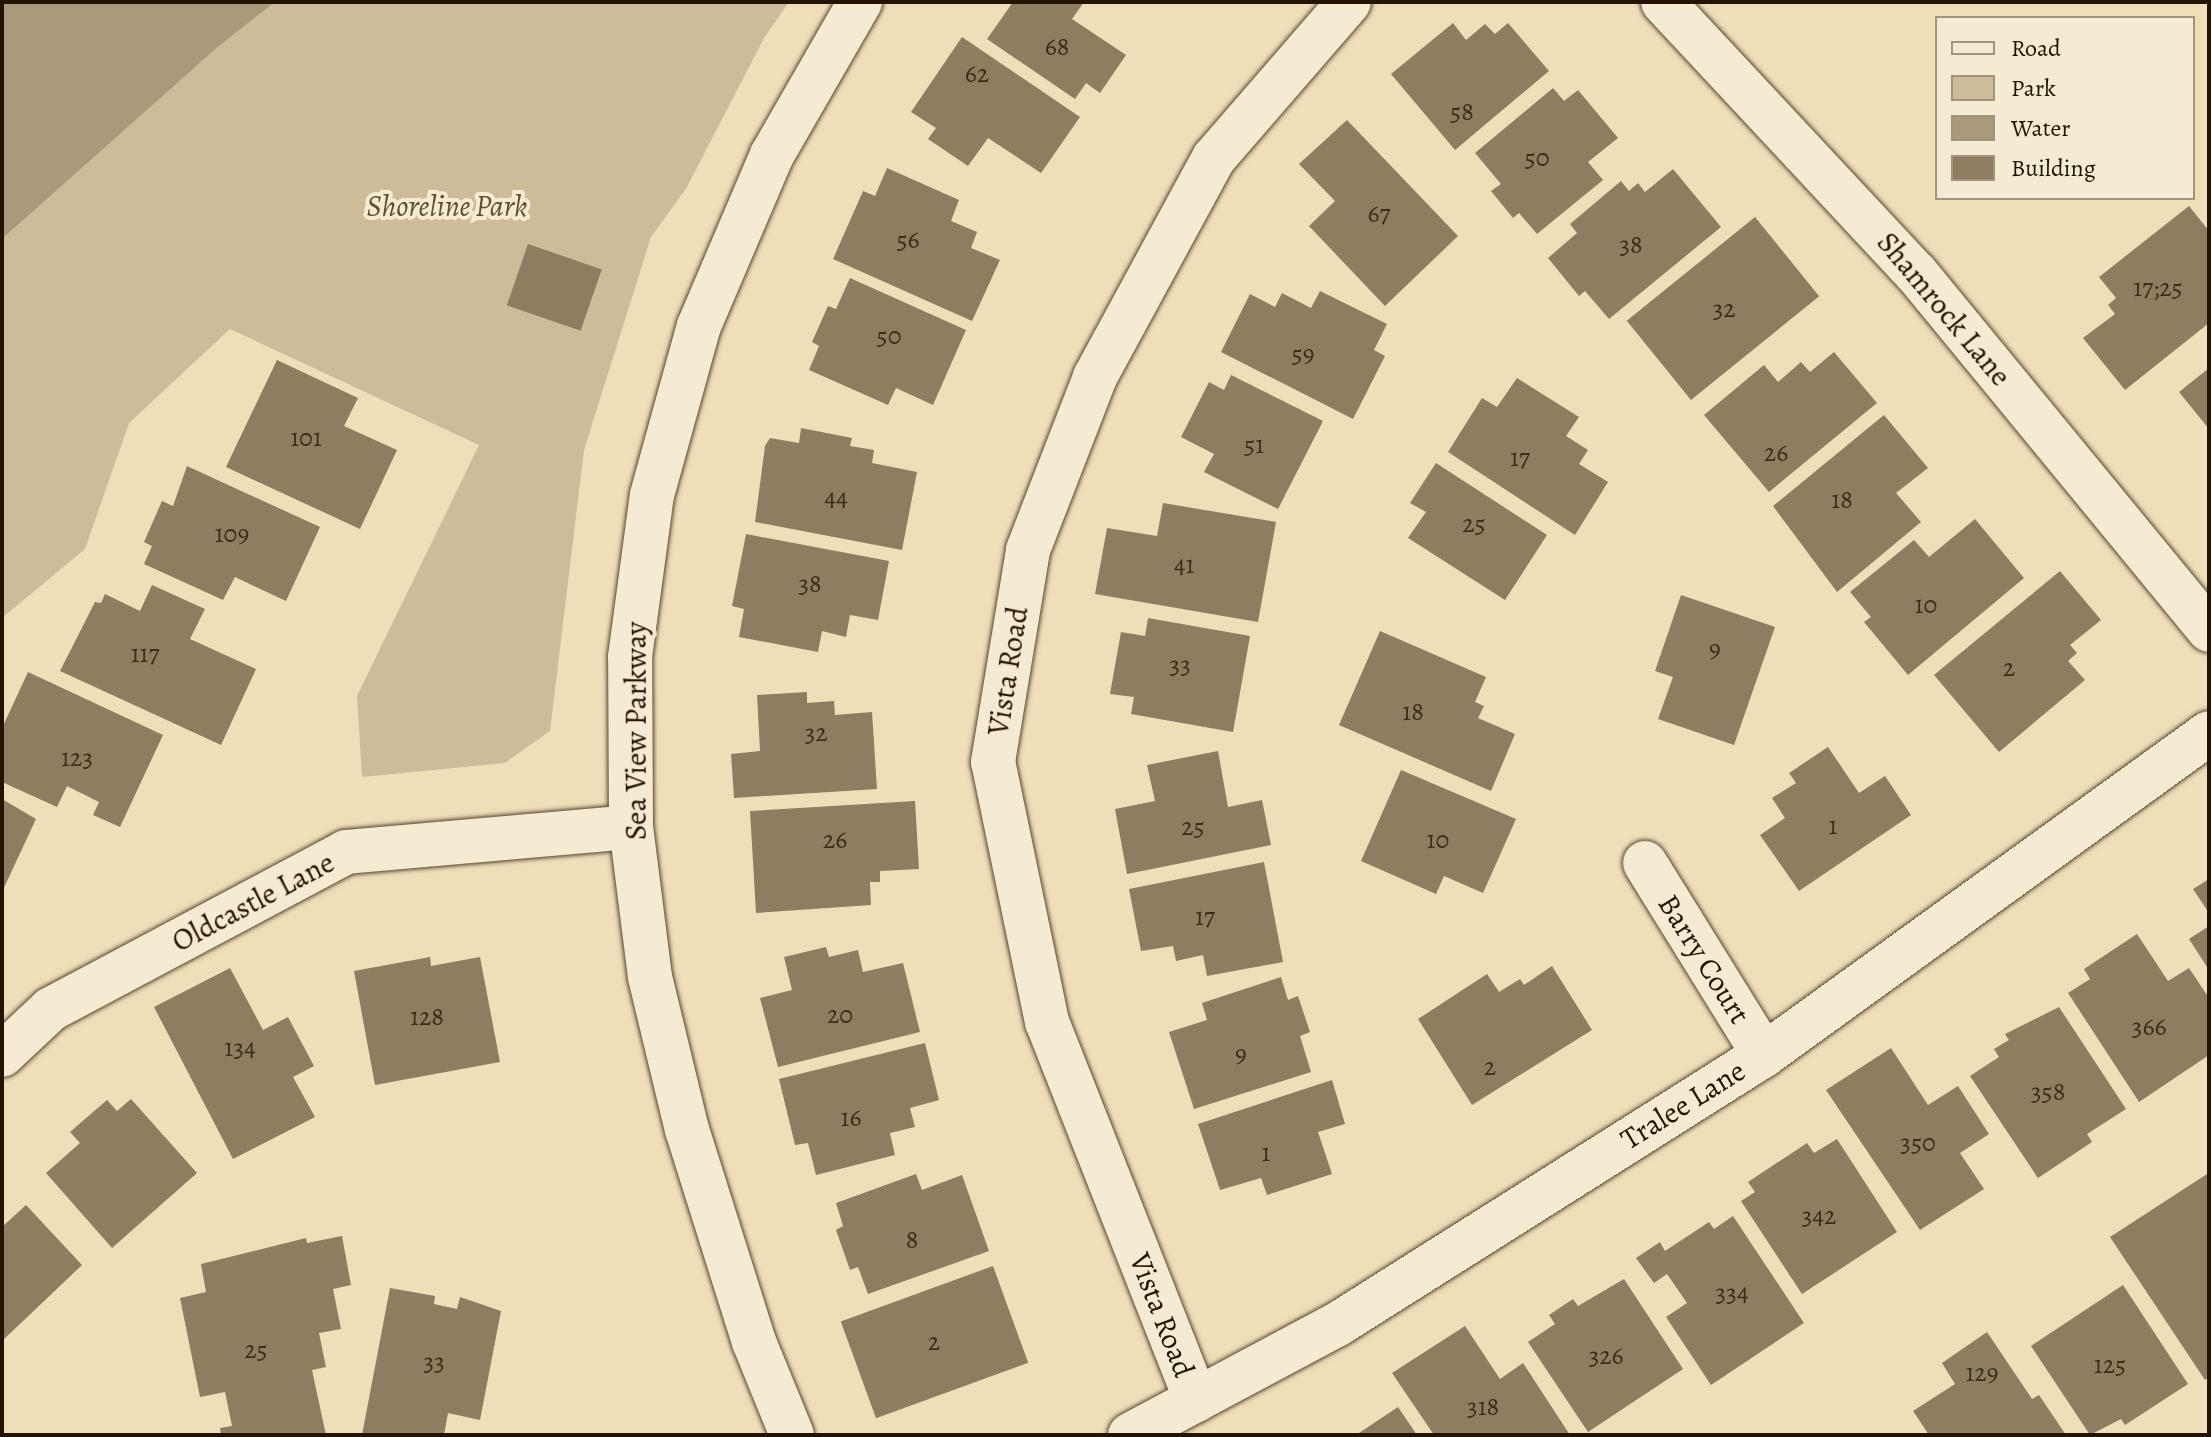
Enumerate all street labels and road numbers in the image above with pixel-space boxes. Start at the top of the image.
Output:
street label: Shamrock Lane [1869,225,2019,393]
street label: Vista Road [980,604,1036,738]
street label: Sea View Parkway [618,622,654,840]
street label: Oldcastle Lane [166,844,340,960]
street label: Barry Court [1650,888,1758,1030]
street label: Tralee Lane [1614,1053,1752,1157]
street label: Vista Road [1122,1248,1202,1382]

